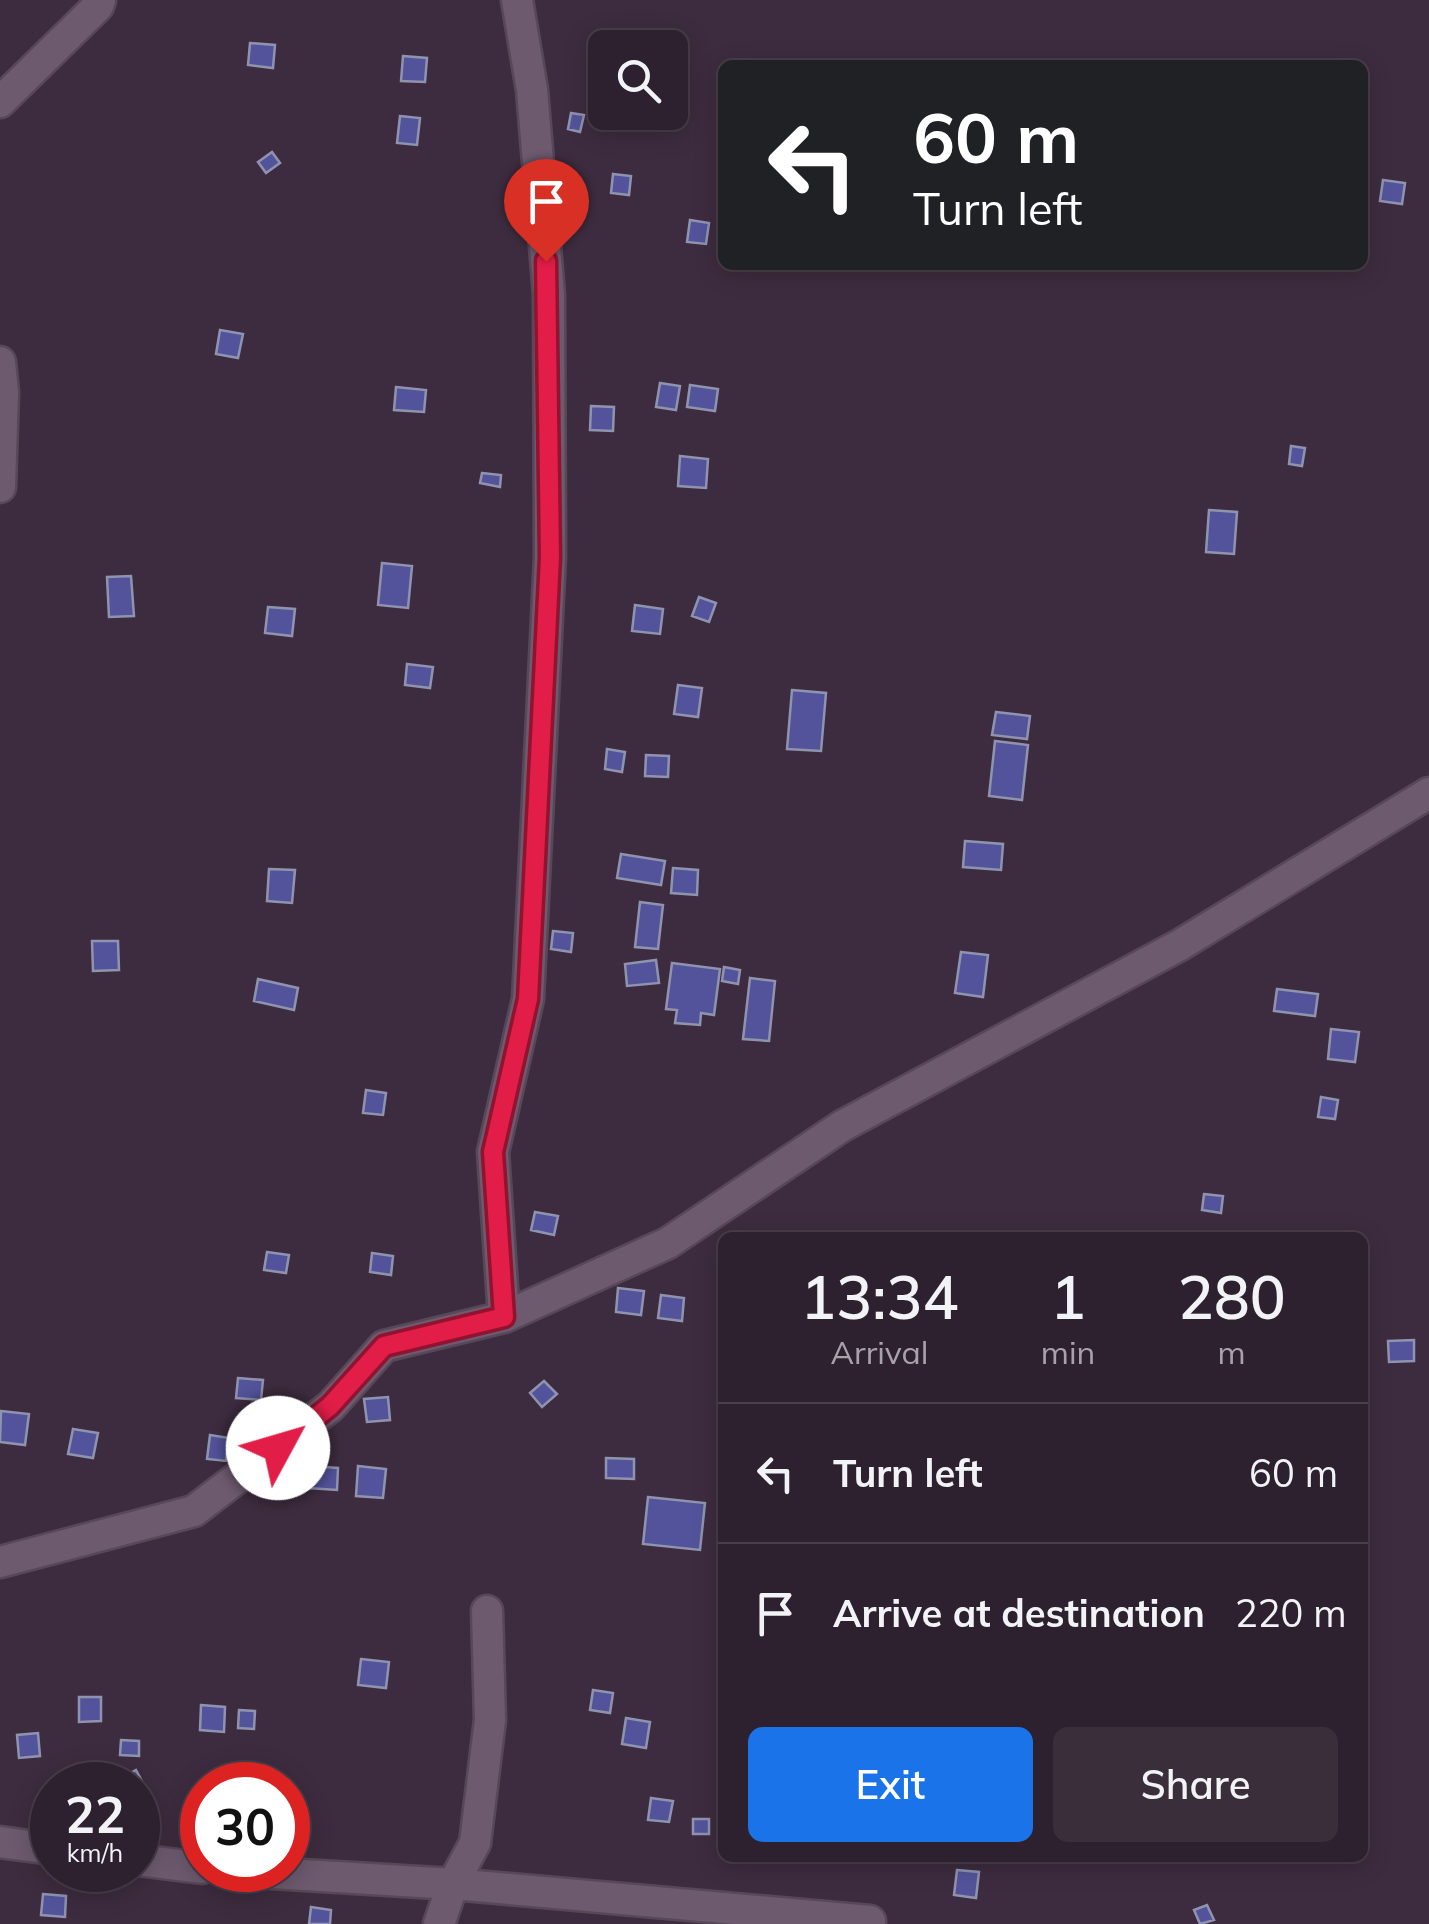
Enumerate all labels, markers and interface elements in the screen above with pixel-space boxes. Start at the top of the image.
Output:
map controls [588,30,688,130]
button: search [588,30,688,130]
text: 60 m [913,93,1079,181]
icon: left [748,100,878,230]
pin [504,159,589,262]
icon: arrive [519,174,574,229]
text: Turn left [913,180,1082,236]
text: 13:34 [800,1259,959,1334]
text: 1 [1050,1259,1086,1334]
text: 280 [1178,1259,1286,1334]
text: Arrival [831,1332,928,1372]
text: min [1041,1332,1095,1372]
text: m [1218,1332,1246,1372]
position arrow [226,1396,330,1500]
icon: left [748,1446,803,1501]
text: Turn left [833,1449,983,1497]
text: 60 m [1249,1449,1338,1497]
icon: arrive [748,1586,803,1641]
text: Arrive at destination [833,1589,1205,1637]
text: 220 m [1235,1589,1347,1637]
button: Exit [748,1727,1033,1842]
button: Share [1053,1727,1338,1842]
speed limit sign: 30 [180,1762,310,1892]
text: 22 [65,1783,125,1846]
text: km/h [67,1837,123,1868]

